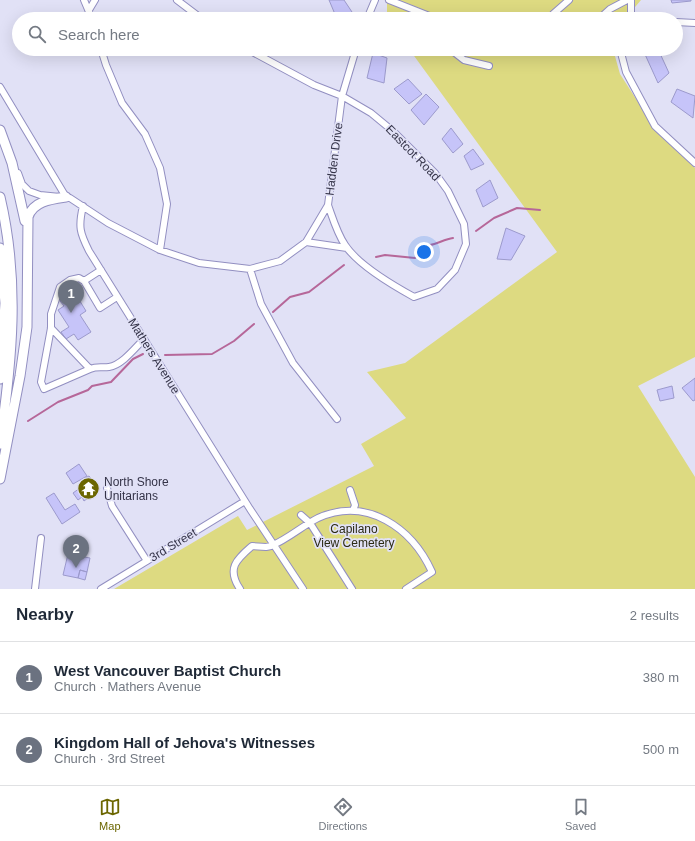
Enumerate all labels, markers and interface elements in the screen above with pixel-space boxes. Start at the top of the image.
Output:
search box [12,12,683,56]
icon: search [26,23,48,45]
text: Search here [58,26,140,43]
street label: Hadden Drive [323,121,345,196]
street label: Eastcot Road [383,122,443,184]
your location [414,242,434,262]
pin: 1 [58,280,84,313]
street label: Mathers Avenue [125,316,183,397]
place label: North Shore Unitarians [104,475,169,503]
temple icon: North Shore Unitarians [76,476,102,502]
park label: Capilano View Cemetery [313,522,395,550]
street label: 3rd Street [147,525,200,565]
pin: 2 [63,535,89,568]
text: Nearby [16,605,74,624]
text: 2 results [630,608,679,623]
text: West Vancouver Baptist Church [54,662,281,679]
text: 1 [25,670,33,685]
text: 380 m [643,670,679,685]
text: Church · Mathers Avenue [54,679,201,694]
text: Kingdom Hall of Jehova's Witnesses [54,734,315,751]
text: 2 [25,742,33,757]
text: 500 m [643,742,679,757]
text: Church · 3rd Street [54,751,165,766]
tab: Map [99,796,121,832]
tab: Directions [318,796,367,832]
tab: Saved [565,796,596,832]

